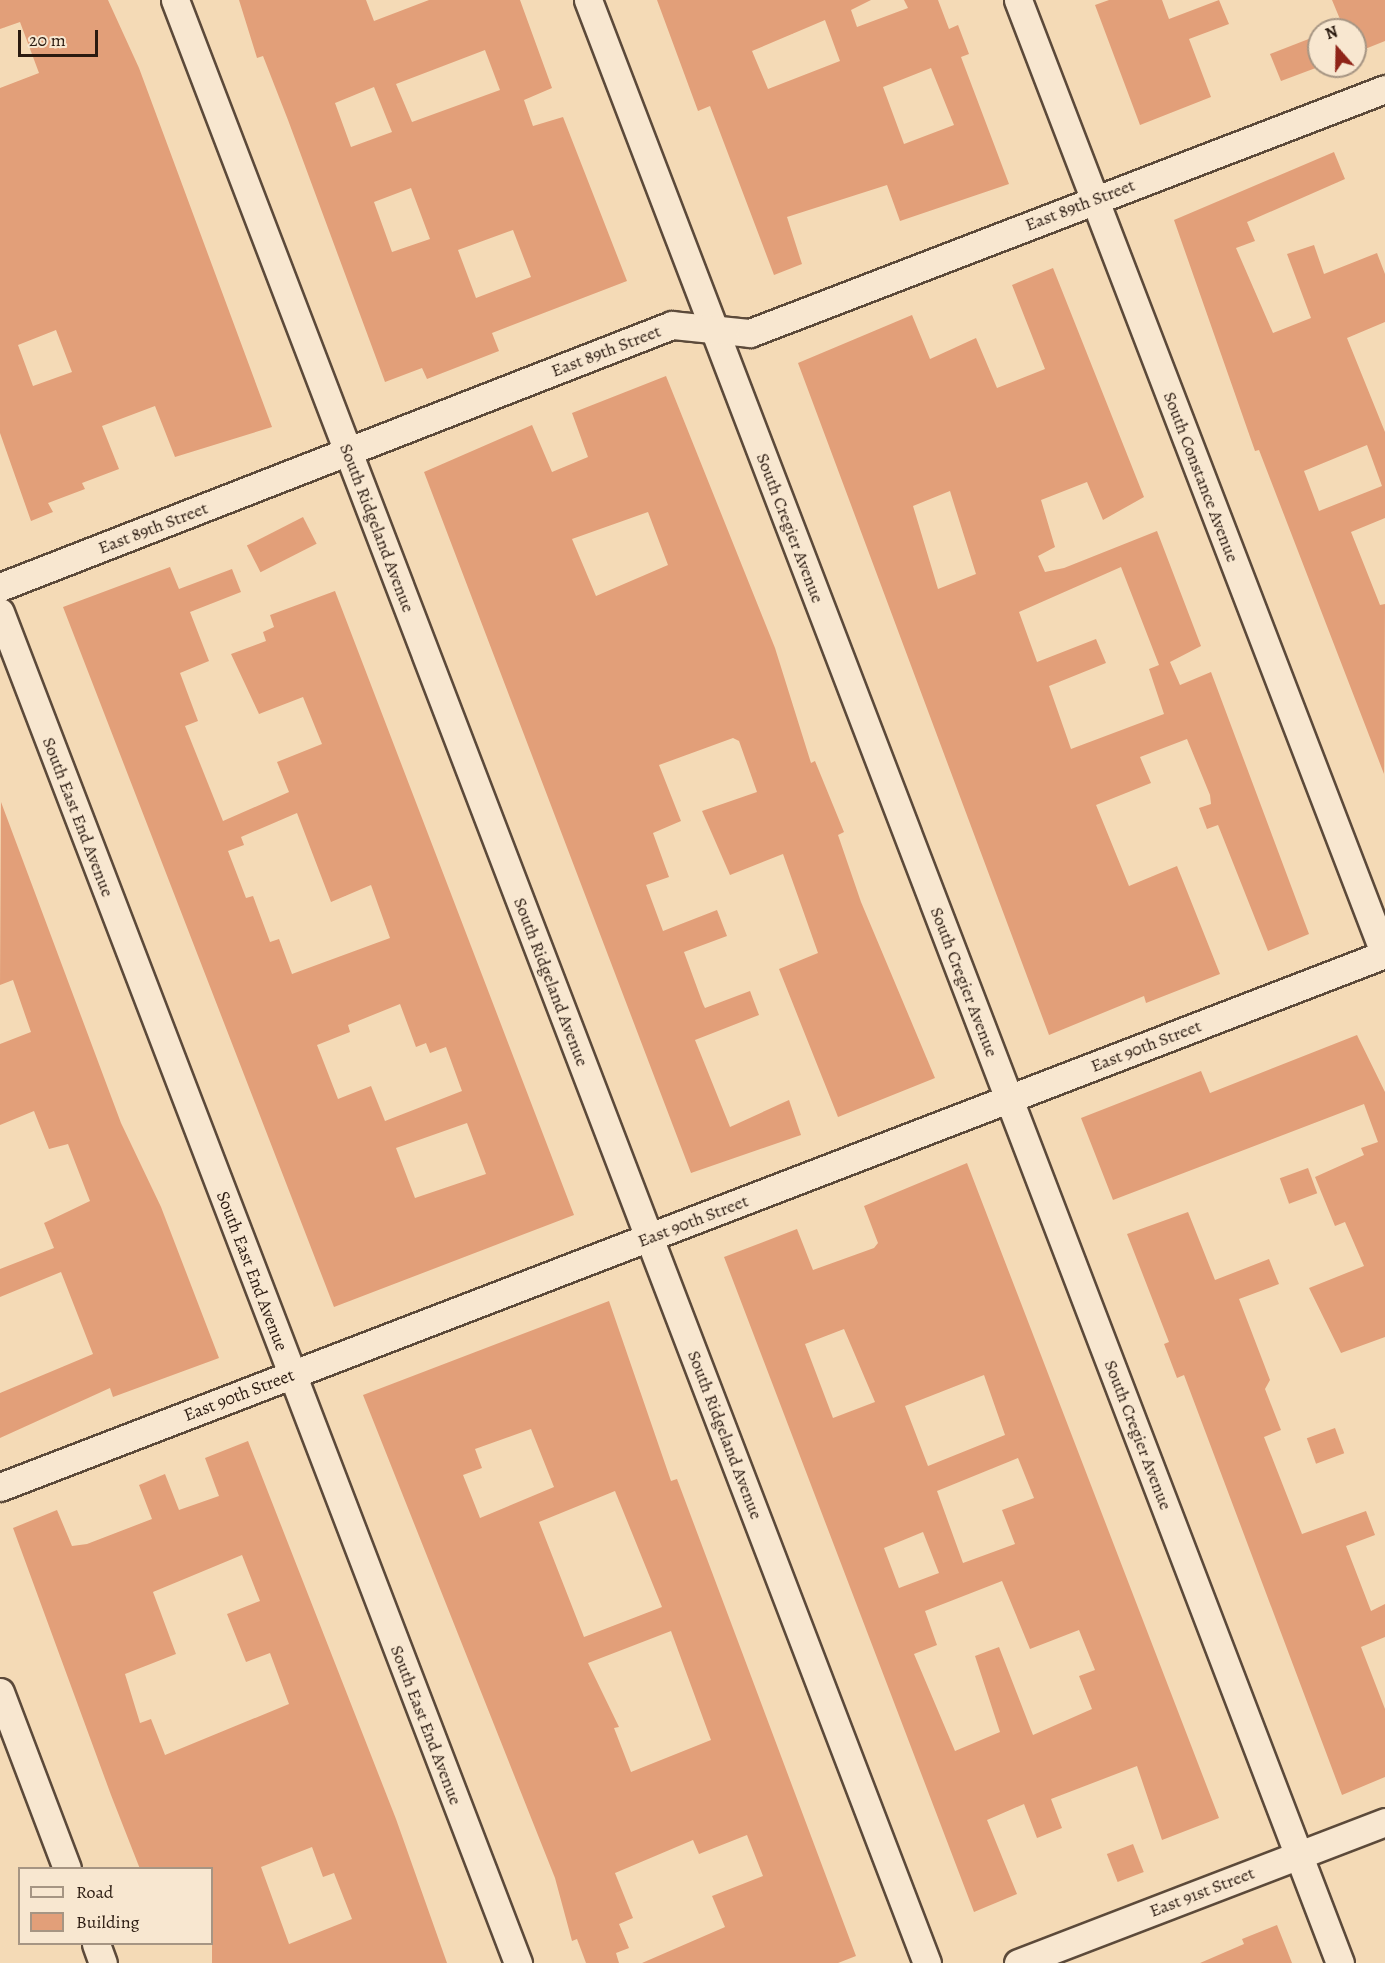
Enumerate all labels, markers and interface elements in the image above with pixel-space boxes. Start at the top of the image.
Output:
scale bar [21,18,100,56]
north arrow [1307,18,1367,78]
text: N [1322,21,1341,45]
text: 20 m [29,28,66,52]
street label: East 89th Street [1022,174,1138,236]
street label: East 89th Street [548,320,664,382]
street label: South Constance Avenue [1159,389,1243,565]
street label: South Ridgeland Avenue [335,441,419,615]
street label: South Cregier Avenue [751,450,829,606]
street label: East 89th Street [95,497,211,559]
street label: South East End Avenue [38,734,118,900]
street label: South Ridgeland Avenue [509,895,593,1069]
street label: South Cregier Avenue [925,904,1003,1060]
street label: East 90th Street [1088,1015,1204,1077]
street label: South East End Avenue [212,1188,292,1354]
street label: East 90th Street [635,1190,751,1252]
street label: South Ridgeland Avenue [683,1348,767,1522]
street label: South Cregier Avenue [1099,1357,1177,1513]
street label: East 90th Street [181,1364,297,1426]
street label: South East End Avenue [386,1642,466,1808]
street label: East 91st Street [1146,1862,1258,1922]
legend [18,1867,213,1945]
text: Road [76,1880,113,1904]
text: Building [76,1910,140,1934]

